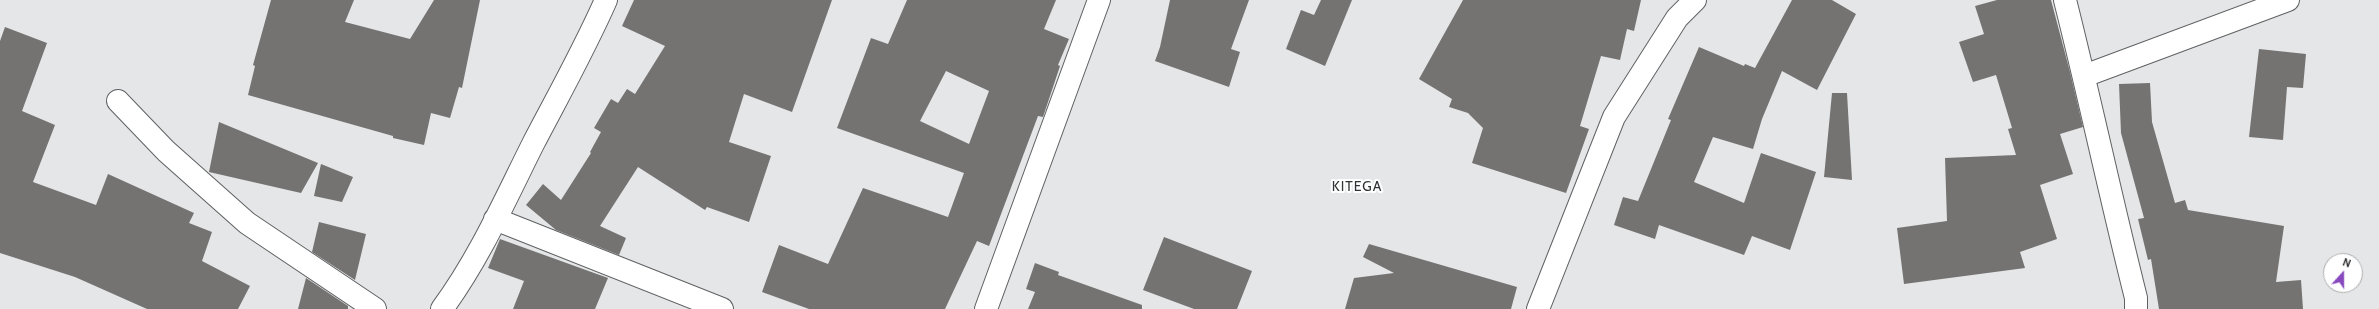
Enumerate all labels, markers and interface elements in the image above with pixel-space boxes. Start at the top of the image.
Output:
district label: KITEGA [1332,179,1382,195]
north arrow [2323,253,2363,293]
text: N [2341,255,2353,271]

